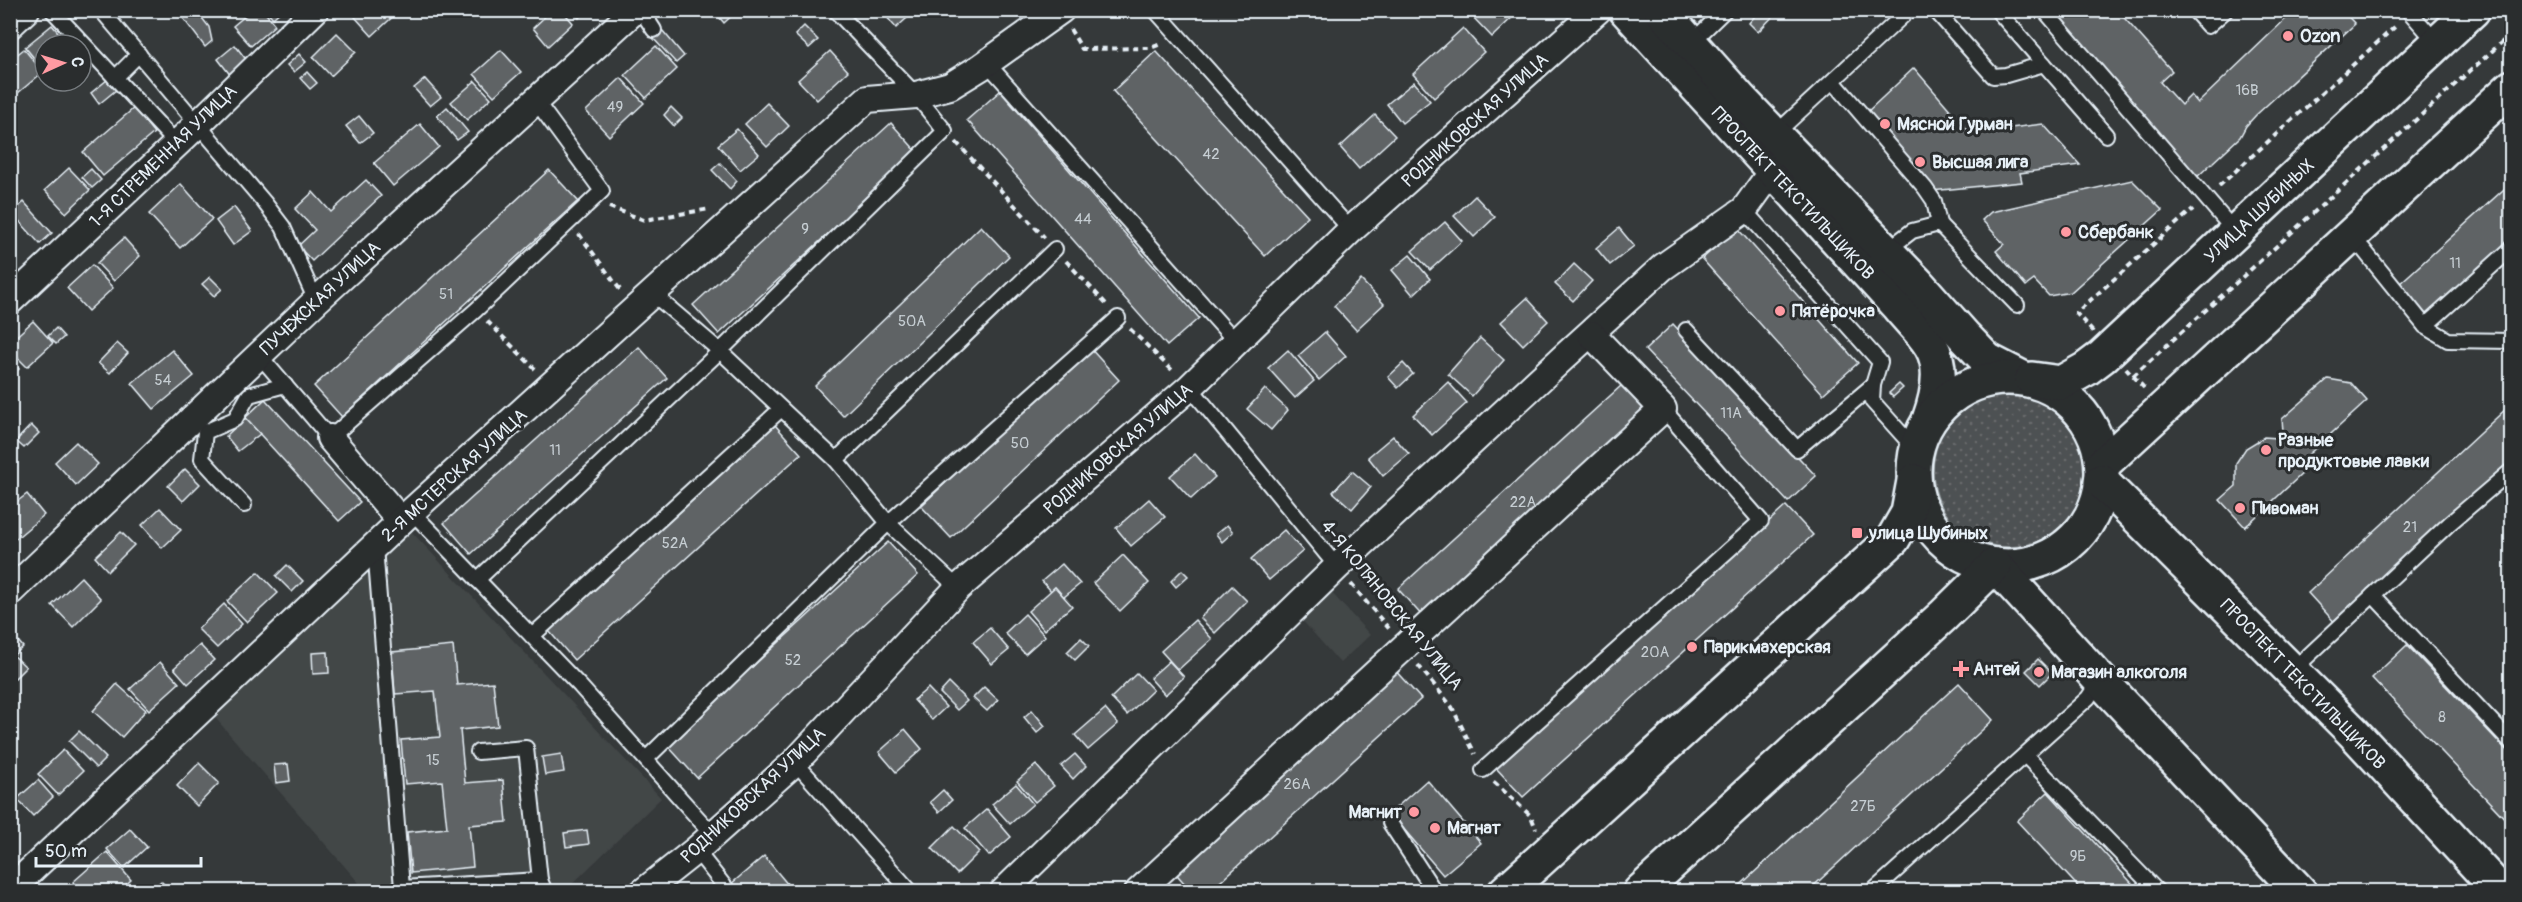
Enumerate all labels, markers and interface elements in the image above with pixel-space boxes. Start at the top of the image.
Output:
place label: Ozon [2300,25,2340,48]
marker: Ozon [2281,29,2295,43]
north arrow [33,33,93,93]
street label: РОДНИКОВСКАЯ УЛИЦА [1397,48,1554,192]
text: С [67,56,87,68]
street label: 1-Я СТРЕМЕННАЯ УЛИЦА [85,80,242,233]
house number: 16В [2235,81,2259,100]
house number: 49 [607,98,623,117]
street label: ПРОСПЕКТ ТЕКСТИЛЬЩИКОВ [1706,102,1879,285]
place label: Мясной Гурман [1897,113,2013,136]
marker: Мясной Гурман [1878,117,1892,131]
house number: 42 [1202,145,1220,164]
place label: Высшая лига [1932,151,2029,174]
street label: УЛИЦА ШУБИНЫХ [2200,154,2319,268]
marker: Высшая лига [1913,155,1927,169]
house number: 44 [1074,210,1092,229]
house number: 9 [801,220,809,239]
place label: Сбербанк [2078,221,2154,244]
marker: Сбербанк [2059,225,2073,239]
street label: ПУЧЕЖСКАЯ УЛИЦА [255,236,386,360]
house number: 11 [2449,254,2461,273]
house number: 51 [439,285,453,304]
place label: Пятёрочка [1792,300,1876,323]
marker: Пятёрочка [1773,304,1787,318]
house number: 50А [898,312,926,331]
house number: 54 [155,371,172,390]
street label: РОДНИКОВСКАЯ УЛИЦА [1039,378,1198,520]
street label: 2-Я МСТЕРСКАЯ УЛИЦА [377,403,532,547]
house number: 11А [1720,404,1742,423]
place label: Разные продуктовые лавки [2278,429,2429,473]
house number: 50 [1011,434,1029,453]
house number: 11 [549,441,561,460]
marker: Разные продуктовые лавки [2259,443,2273,457]
house number: 22А [1510,493,1537,512]
place label: Пивоман [2252,497,2319,520]
marker: Пивоман [2233,501,2247,515]
street label: 4-Я КОЛЯНОВСКАЯ УЛИЦА [1316,515,1468,695]
house number: 21 [2403,518,2417,537]
place label: улица Шубиных [1868,522,1988,545]
marker: улица Шубиных [1850,526,1864,540]
house number: 52А [662,534,688,553]
street label: ПРОСПЕКТ ТЕКСТИЛЬЩИКОВ [2215,594,2390,775]
place label: Парикмахерская [1704,636,1831,659]
marker: Парикмахерская [1685,640,1699,654]
house number: 20А [1641,643,1669,662]
house number: 52 [785,651,801,670]
place label: Антей [1973,658,2020,681]
place label: Магазин алкоголя [2051,661,2187,684]
marker: Антей [1954,662,1968,676]
marker: Магазин алкоголя [2032,665,2046,679]
house number: 8 [2438,708,2446,727]
street label: РОДНИКОВСКАЯ УЛИЦА [676,722,831,868]
house number: 15 [426,751,440,770]
house number: 26А [1284,775,1311,794]
house number: 27Б [1850,797,1876,816]
place label: Магнит [1349,801,1403,824]
marker: Магнит [1407,805,1421,819]
place label: Магнат [1447,817,1502,840]
marker: Магнат [1428,821,1442,835]
scale bar [36,830,201,868]
text: 50 m [45,840,87,863]
house number: 9Б [2070,847,2086,866]

